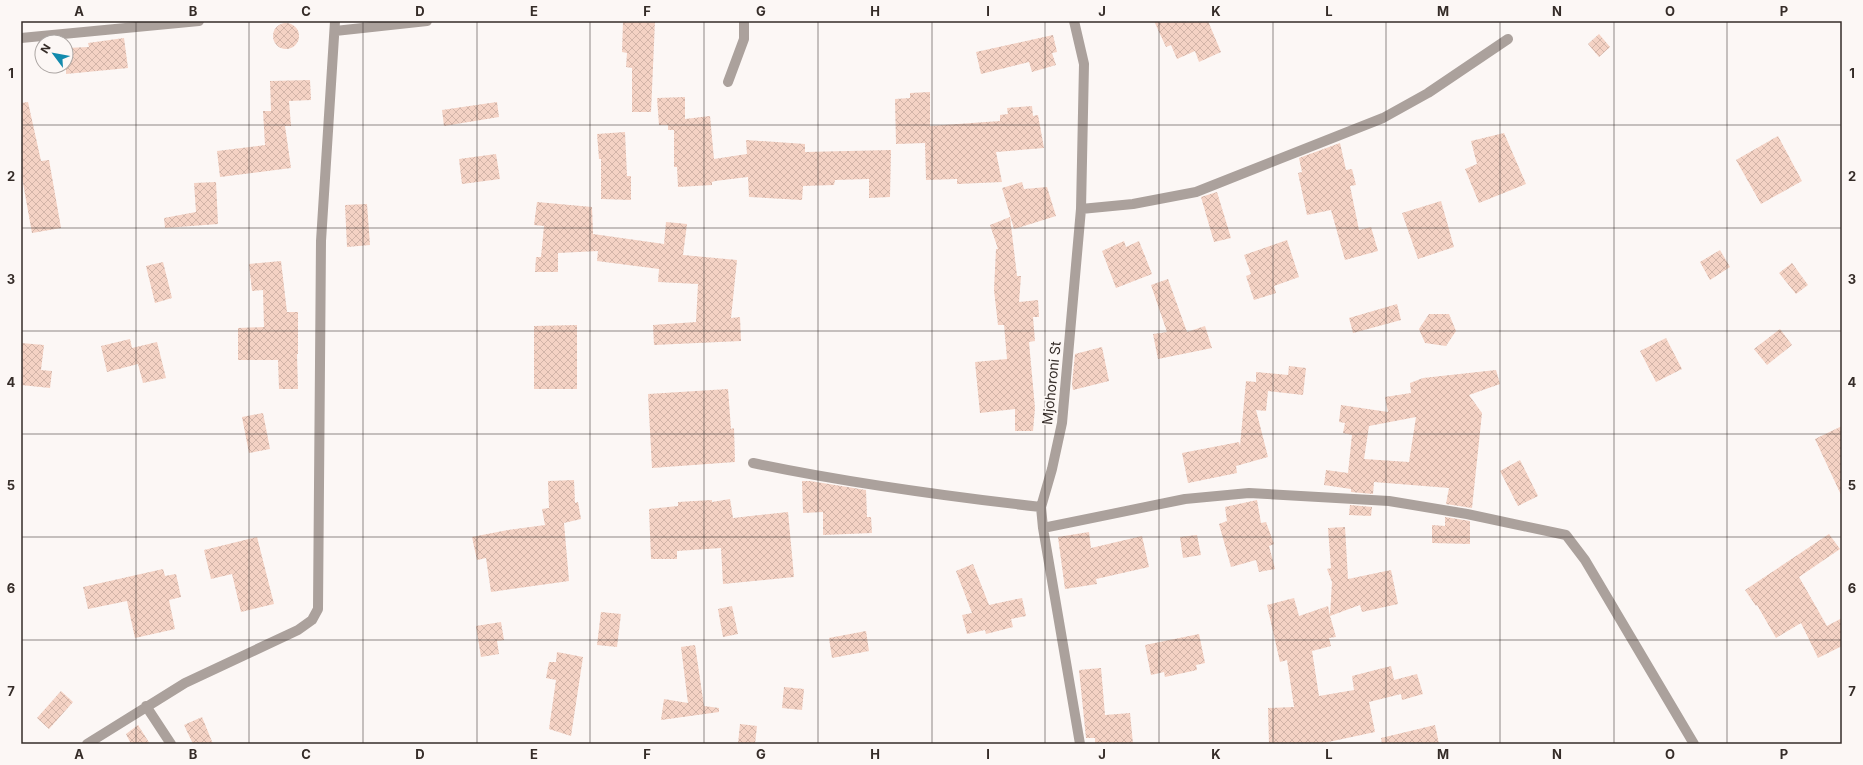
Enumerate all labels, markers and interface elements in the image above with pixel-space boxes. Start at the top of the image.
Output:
text: A [74,3,84,19]
text: B [189,3,198,19]
text: C [301,3,311,19]
text: D [415,3,425,19]
text: E [530,3,538,19]
text: F [643,3,651,19]
text: G [756,3,766,19]
text: H [870,3,880,19]
text: I [986,3,990,19]
text: J [1098,3,1106,19]
text: K [1211,3,1221,19]
text: L [1325,3,1333,19]
text: M [1437,3,1449,19]
text: N [1552,3,1562,19]
text: O [1665,3,1675,19]
text: P [1780,3,1788,19]
north arrow [34,34,74,74]
text: N [37,41,54,56]
text: 1 [8,65,14,81]
text: 1 [1849,65,1855,81]
text: 2 [7,168,15,184]
text: 2 [1848,168,1856,184]
text: 3 [7,271,15,287]
text: 3 [1848,271,1856,287]
street label: Mjohoroni St [1038,340,1064,426]
text: 4 [7,374,16,390]
text: 4 [1848,374,1857,390]
text: 5 [7,477,15,493]
text: 5 [1848,477,1856,493]
text: 6 [7,580,15,596]
text: 6 [1848,580,1856,596]
text: 7 [7,683,15,699]
text: 7 [1848,683,1856,699]
text: A [74,746,84,762]
text: B [189,746,198,762]
text: C [301,746,311,762]
text: D [415,746,425,762]
text: E [530,746,538,762]
text: F [643,746,651,762]
text: G [756,746,766,762]
text: H [870,746,880,762]
text: I [986,746,990,762]
text: J [1098,746,1106,762]
text: K [1211,746,1221,762]
text: L [1325,746,1333,762]
text: M [1437,746,1449,762]
text: N [1552,746,1562,762]
text: O [1665,746,1675,762]
text: P [1780,746,1788,762]

